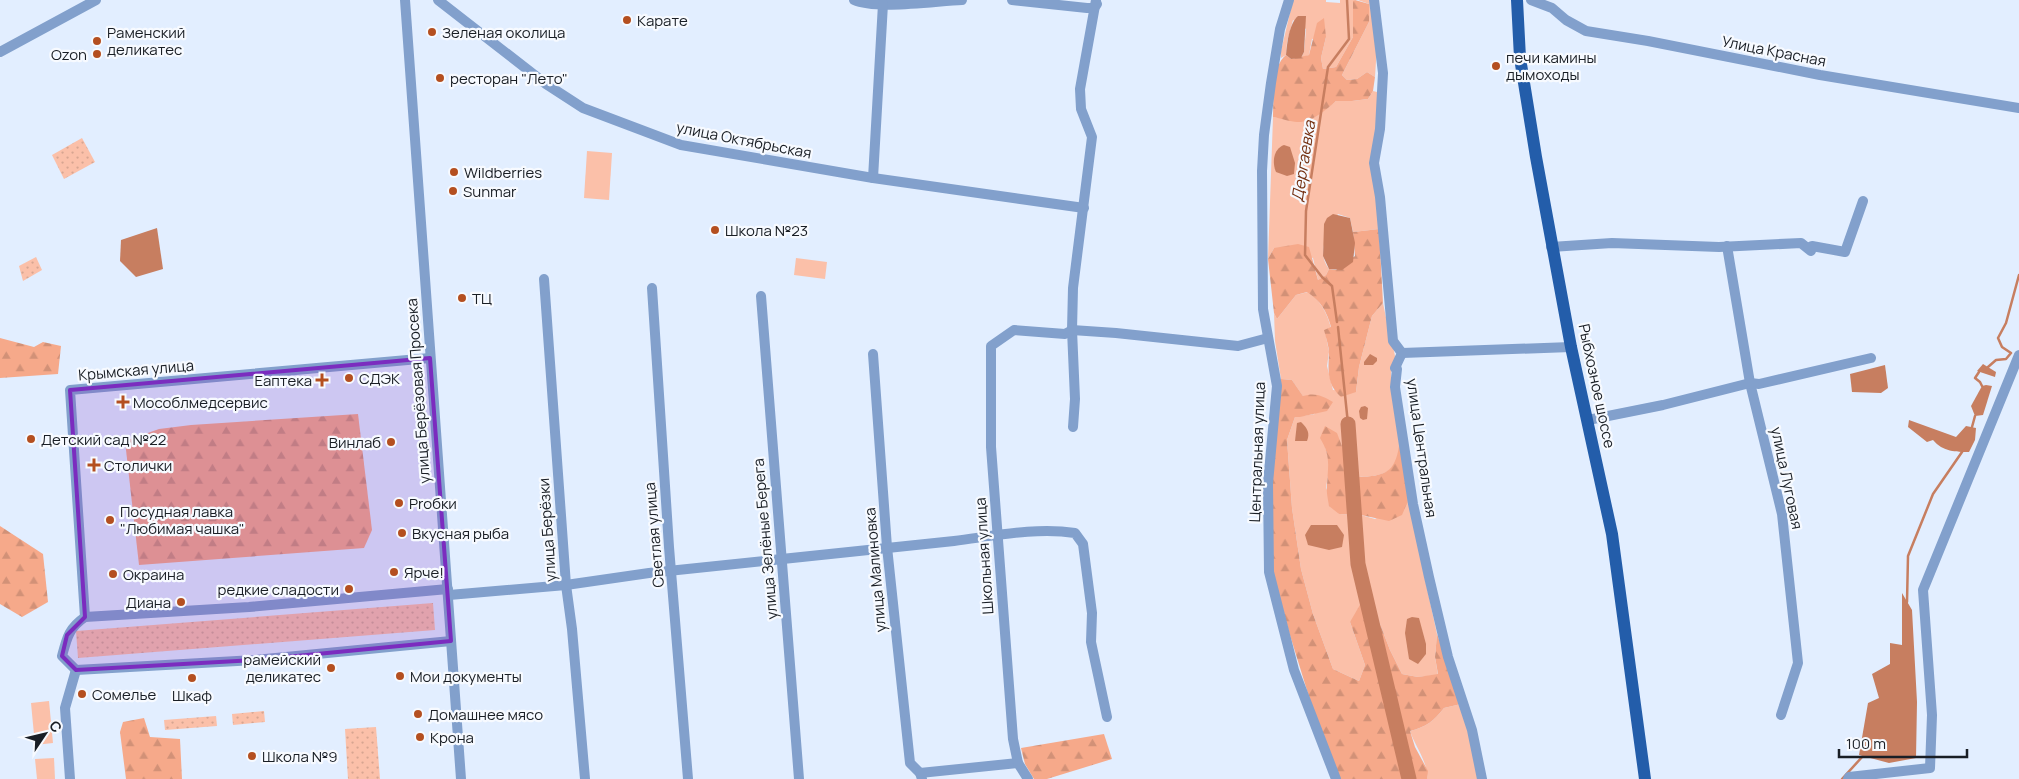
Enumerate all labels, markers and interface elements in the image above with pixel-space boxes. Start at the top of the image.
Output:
place label: Карате [637,10,688,31]
marker: Карате [621,14,633,26]
place label: Раменский деликатес [107,22,185,60]
place label: Зеленая околица [442,22,565,43]
marker: Зеленая околица [426,26,438,38]
street label: Улица Красная [1720,31,1828,71]
marker: Раменский деликатес [91,35,103,47]
place label: Ozon [51,44,87,65]
place label: печи камины дымоходы [1506,47,1597,85]
marker: Ozon [91,48,103,60]
marker: печи камины дымоходы [1490,60,1502,72]
place label: ресторан "Лето" [450,68,568,89]
marker: ресторан "Лето" [434,72,446,84]
street label: улица Октябрьская [675,117,813,163]
water label: Дергаевка [1286,118,1320,203]
place label: Wildberries [464,162,542,183]
marker: Wildberries [448,166,460,178]
place label: Sunmar [463,181,517,202]
marker: Sunmar [447,185,459,197]
place label: Школа №23 [725,220,808,241]
marker: Школа №23 [709,224,721,236]
place label: ТЦ [472,288,492,309]
marker: ТЦ [456,292,468,304]
street label: улица Берёзовая Просека [401,298,435,484]
street label: Рыбхозное шоссе [1574,322,1620,450]
street label: Крымская улица [77,354,195,386]
place label: СДЭК [359,368,400,389]
place label: Еаптека [254,370,312,391]
marker: СДЭК [343,372,355,384]
marker: Еаптека [316,374,328,386]
street label: улица Центральная [1402,377,1442,519]
street label: Центральная улица [1244,381,1270,523]
place label: Мособлмедсервис [133,392,268,413]
marker: Мособлмедсервис [117,396,129,408]
street label: улица Луговая [1766,425,1808,531]
place label: Детский сад №22 [41,429,166,450]
place label: Винлаб [329,432,381,453]
marker: Детский сад №22 [25,433,37,445]
marker: Винлаб [385,436,397,448]
place label: Столички [104,455,172,476]
street label: улица Зелёные Берега [747,458,783,620]
marker: Столички [88,459,100,471]
street label: улица Берёзки [533,477,561,583]
street label: Светлая улица [639,482,669,588]
place label: Proбки [409,493,457,514]
marker: Proбки [393,497,405,509]
street label: Школьная улица [969,497,999,615]
place label: Посудная лавка "Любимая чашка" [120,501,245,539]
street label: улица Малиновка [859,507,891,633]
marker: Посудная лавка "Любимая чашка" [104,514,116,526]
place label: Вкусная рыба [412,523,509,544]
marker: Вкусная рыба [396,527,408,539]
place label: Ярче! [404,562,444,583]
place label: Окраина [123,564,184,585]
marker: Ярче! [388,566,400,578]
marker: Окраина [107,568,119,580]
place label: редкие сладости [218,579,339,600]
marker: редкие сладости [343,583,355,595]
place label: Диана [126,592,171,613]
marker: Диана [175,596,187,608]
place label: рамейский деликатес [243,649,321,687]
marker: рамейский деликатес [325,662,337,674]
place label: Мои документы [410,666,522,687]
marker: Мои документы [394,670,406,682]
marker: Шкаф [186,672,198,684]
place label: Сомелье [92,684,156,705]
place label: Шкаф [172,685,212,706]
marker: Сомелье [76,688,88,700]
place label: Домашнее мясо [428,704,543,725]
marker: Домашнее мясо [412,708,424,720]
north arrow [20,709,70,759]
text: С [45,717,67,736]
scale bar [1839,726,1966,758]
place label: Крона [430,727,474,748]
marker: Крона [414,731,426,743]
text: 100 m [1846,733,1886,754]
place label: Школа №9 [262,746,338,767]
marker: Школа №9 [246,750,258,762]

